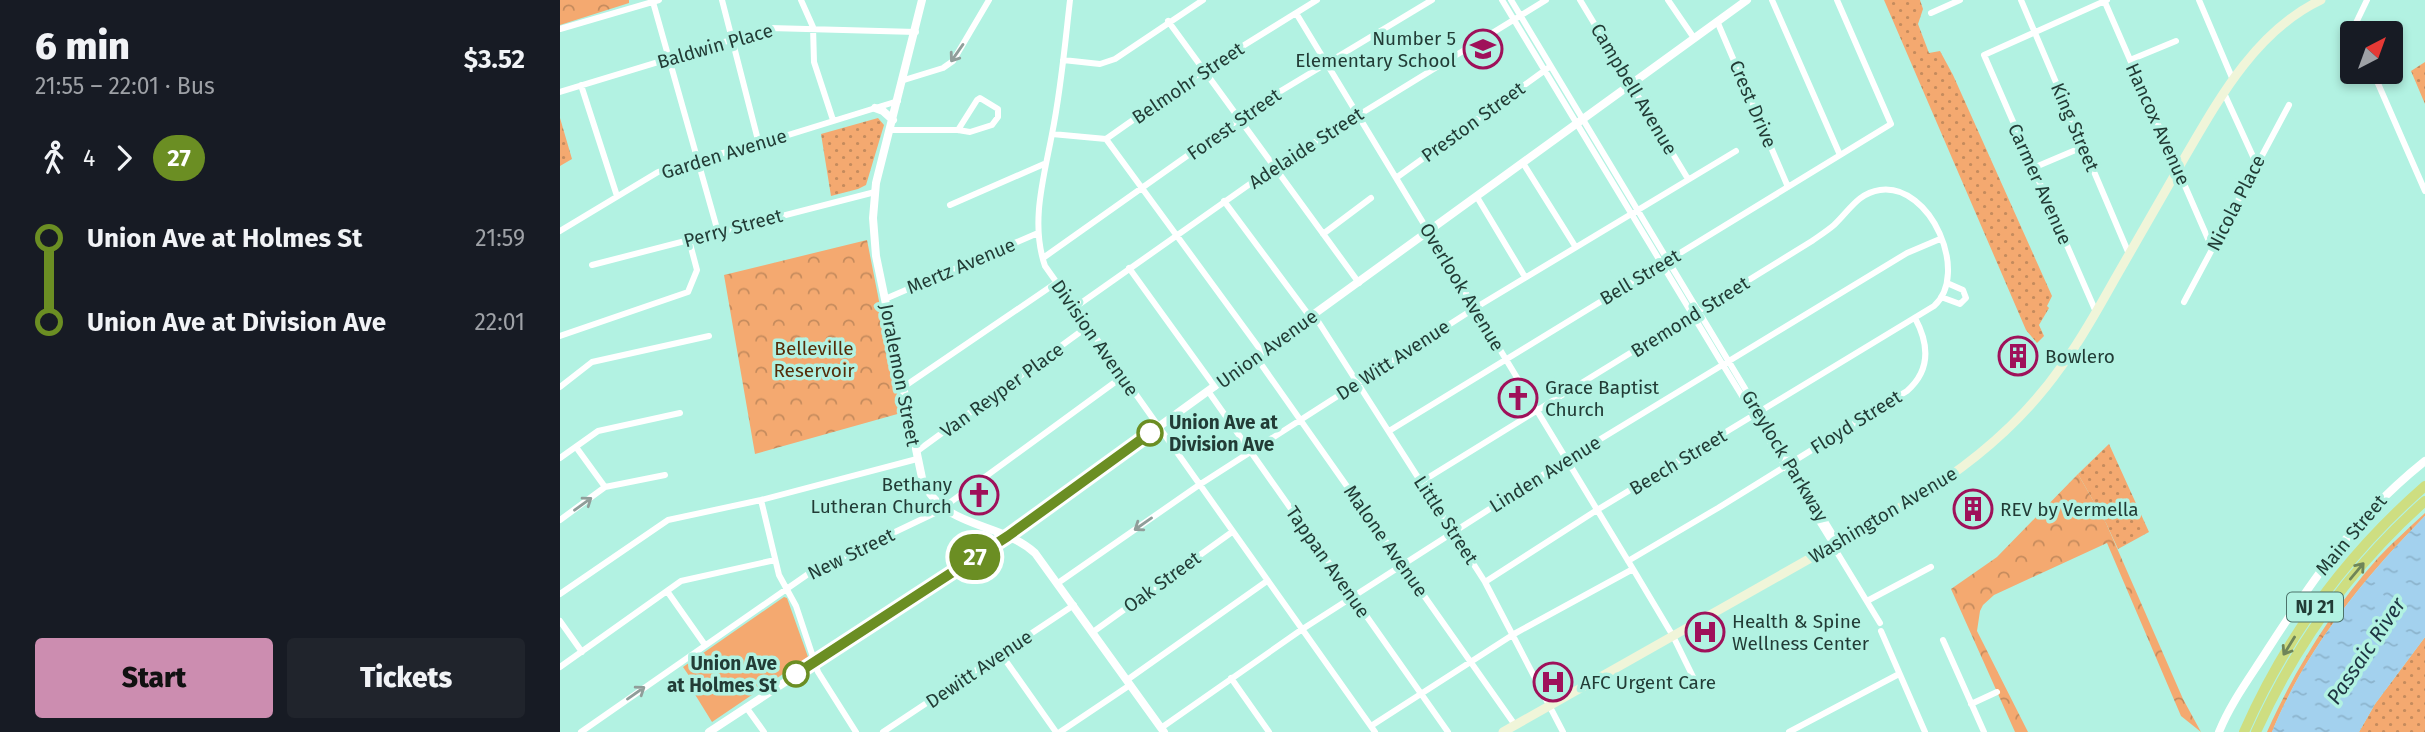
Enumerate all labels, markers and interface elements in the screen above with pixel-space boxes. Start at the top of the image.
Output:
street label: Baldwin Place [654,18,776,74]
street label: Campbell Avenue [1586,19,1682,159]
north arrow [2340,21,2403,84]
map controls [2340,21,2403,84]
text: 6 min [35,23,130,69]
place label: Number 5 Elementary School [1295,27,1456,72]
school or university icon: Number 5 Elementary School [1462,28,1504,70]
street label: Belmohr Street [1128,37,1248,129]
one-way arrow [950,43,964,62]
text: $3.52 [464,44,525,75]
street label: Crest Drive [1724,57,1782,151]
street label: Hancox Avenue [2121,59,2195,189]
text: 21:55 – 22:01 · Bus [35,72,215,100]
street label: Preston Street [1417,77,1529,167]
street label: King Street [2046,79,2104,175]
street label: Forest Street [1183,83,1285,165]
street label: Adelaide Street [1244,102,1368,194]
street label: Carmer Avenue [2003,120,2077,248]
street label: Garden Avenue [658,124,790,184]
icon: walk [35,139,73,177]
icon: forward [105,139,143,177]
text: 4 [83,144,95,172]
text: 27 [167,144,191,172]
street label: Nicola Place [2202,151,2270,255]
street label: Perry Street [681,204,785,252]
street label: Overlook Avenue [1415,219,1509,355]
text: Union Ave at Holmes St [87,223,362,254]
text: 21:59 [475,224,525,252]
street label: Mertz Avenue [903,233,1019,299]
street label: Bell Street [1596,244,1684,310]
street label: Bremond Street [1627,271,1754,363]
street label: Division Avenue [1046,275,1144,401]
street label: Joralemon Street [875,302,925,448]
street label: Union Avenue [1212,305,1322,393]
text: Union Ave at Division Ave [87,307,386,338]
text: 22:01 [474,308,525,336]
street label: De Witt Avenue [1332,315,1454,405]
building icon: Bowlero [1997,335,2039,377]
park label: Belleville Reservoir [773,337,855,382]
street label: Van Reyper Place [936,338,1068,442]
place label: Bowlero [2045,345,2115,368]
place label: Grace Baptist Church [1545,376,1659,421]
church icon: Grace Baptist Church [1497,377,1539,419]
street label: Floyd Street [1806,385,1906,459]
street label: Greylock Parkway [1737,386,1834,526]
place label: Union Ave at Division Ave [1169,411,1278,456]
marker: Union Ave at Division Ave [1137,420,1163,446]
street label: Beech Street [1625,424,1731,500]
street label: Linden Avenue [1485,431,1605,517]
street label: Washington Avenue [1805,462,1961,568]
street label: Little Street [1409,471,1483,569]
place label: Bethany Lutheran Church [811,473,953,518]
church icon: Bethany Lutheran Church [958,474,1000,516]
street label: Malone Avenue [1339,481,1433,601]
building icon: REV by Vermella [1952,488,1994,530]
street label: Main Street [2311,490,2391,580]
one-way arrow [573,496,592,511]
place label: REV by Vermella [2000,498,2139,521]
street label: Tappan Avenue [1281,502,1375,622]
one-way arrow [1134,517,1153,531]
street label: New Street [804,523,898,585]
line badge: 27 [944,534,1006,580]
text: 27 [963,543,987,571]
street label: Oak Street [1119,546,1205,618]
one-way arrow [2349,562,2365,580]
road number: NJ 21 [2287,592,2343,622]
water label: Passaic River [2321,592,2412,709]
place label: Health & Spine Wellness Center [1732,610,1870,655]
hospital icon: Health & Spine Wellness Center [1684,611,1726,653]
street label: Dewitt Avenue [921,625,1037,713]
one-way arrow [2282,635,2296,655]
button: Start [35,638,273,718]
button: Tickets [287,638,525,718]
place label: Union Ave at Holmes St [667,652,778,697]
marker: Union Ave at Holmes St [783,661,809,687]
hospital icon: AFC Urgent Care [1532,661,1574,703]
place label: AFC Urgent Care [1580,671,1716,694]
one-way arrow [626,686,646,700]

